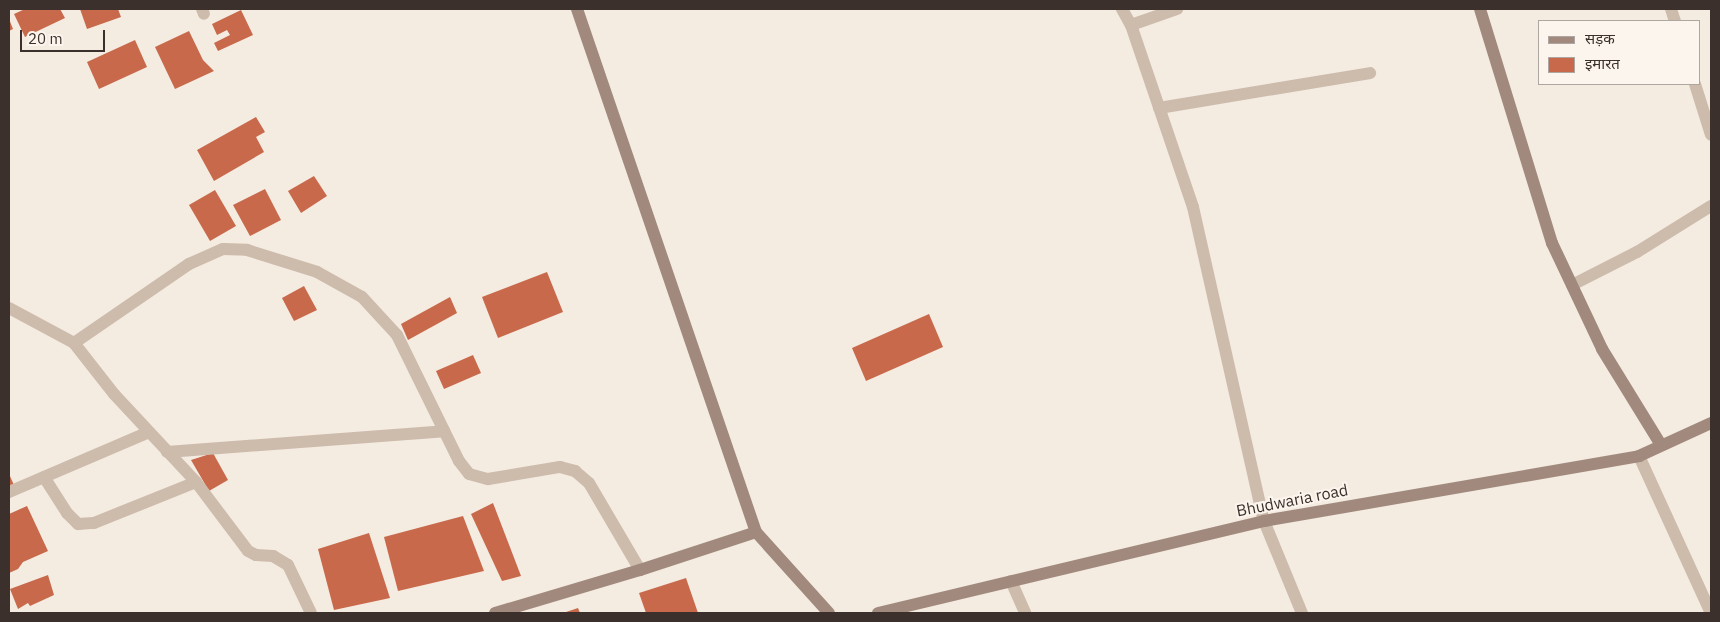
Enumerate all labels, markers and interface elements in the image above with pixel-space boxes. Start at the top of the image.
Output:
scale bar [22,20,108,52]
legend [1538,20,1700,85]
text: 20 m [28,29,63,48]
text: सड़क [1585,29,1615,48]
text: इमारत [1585,54,1620,73]
street label: Bhudwaria road [1235,480,1349,520]

